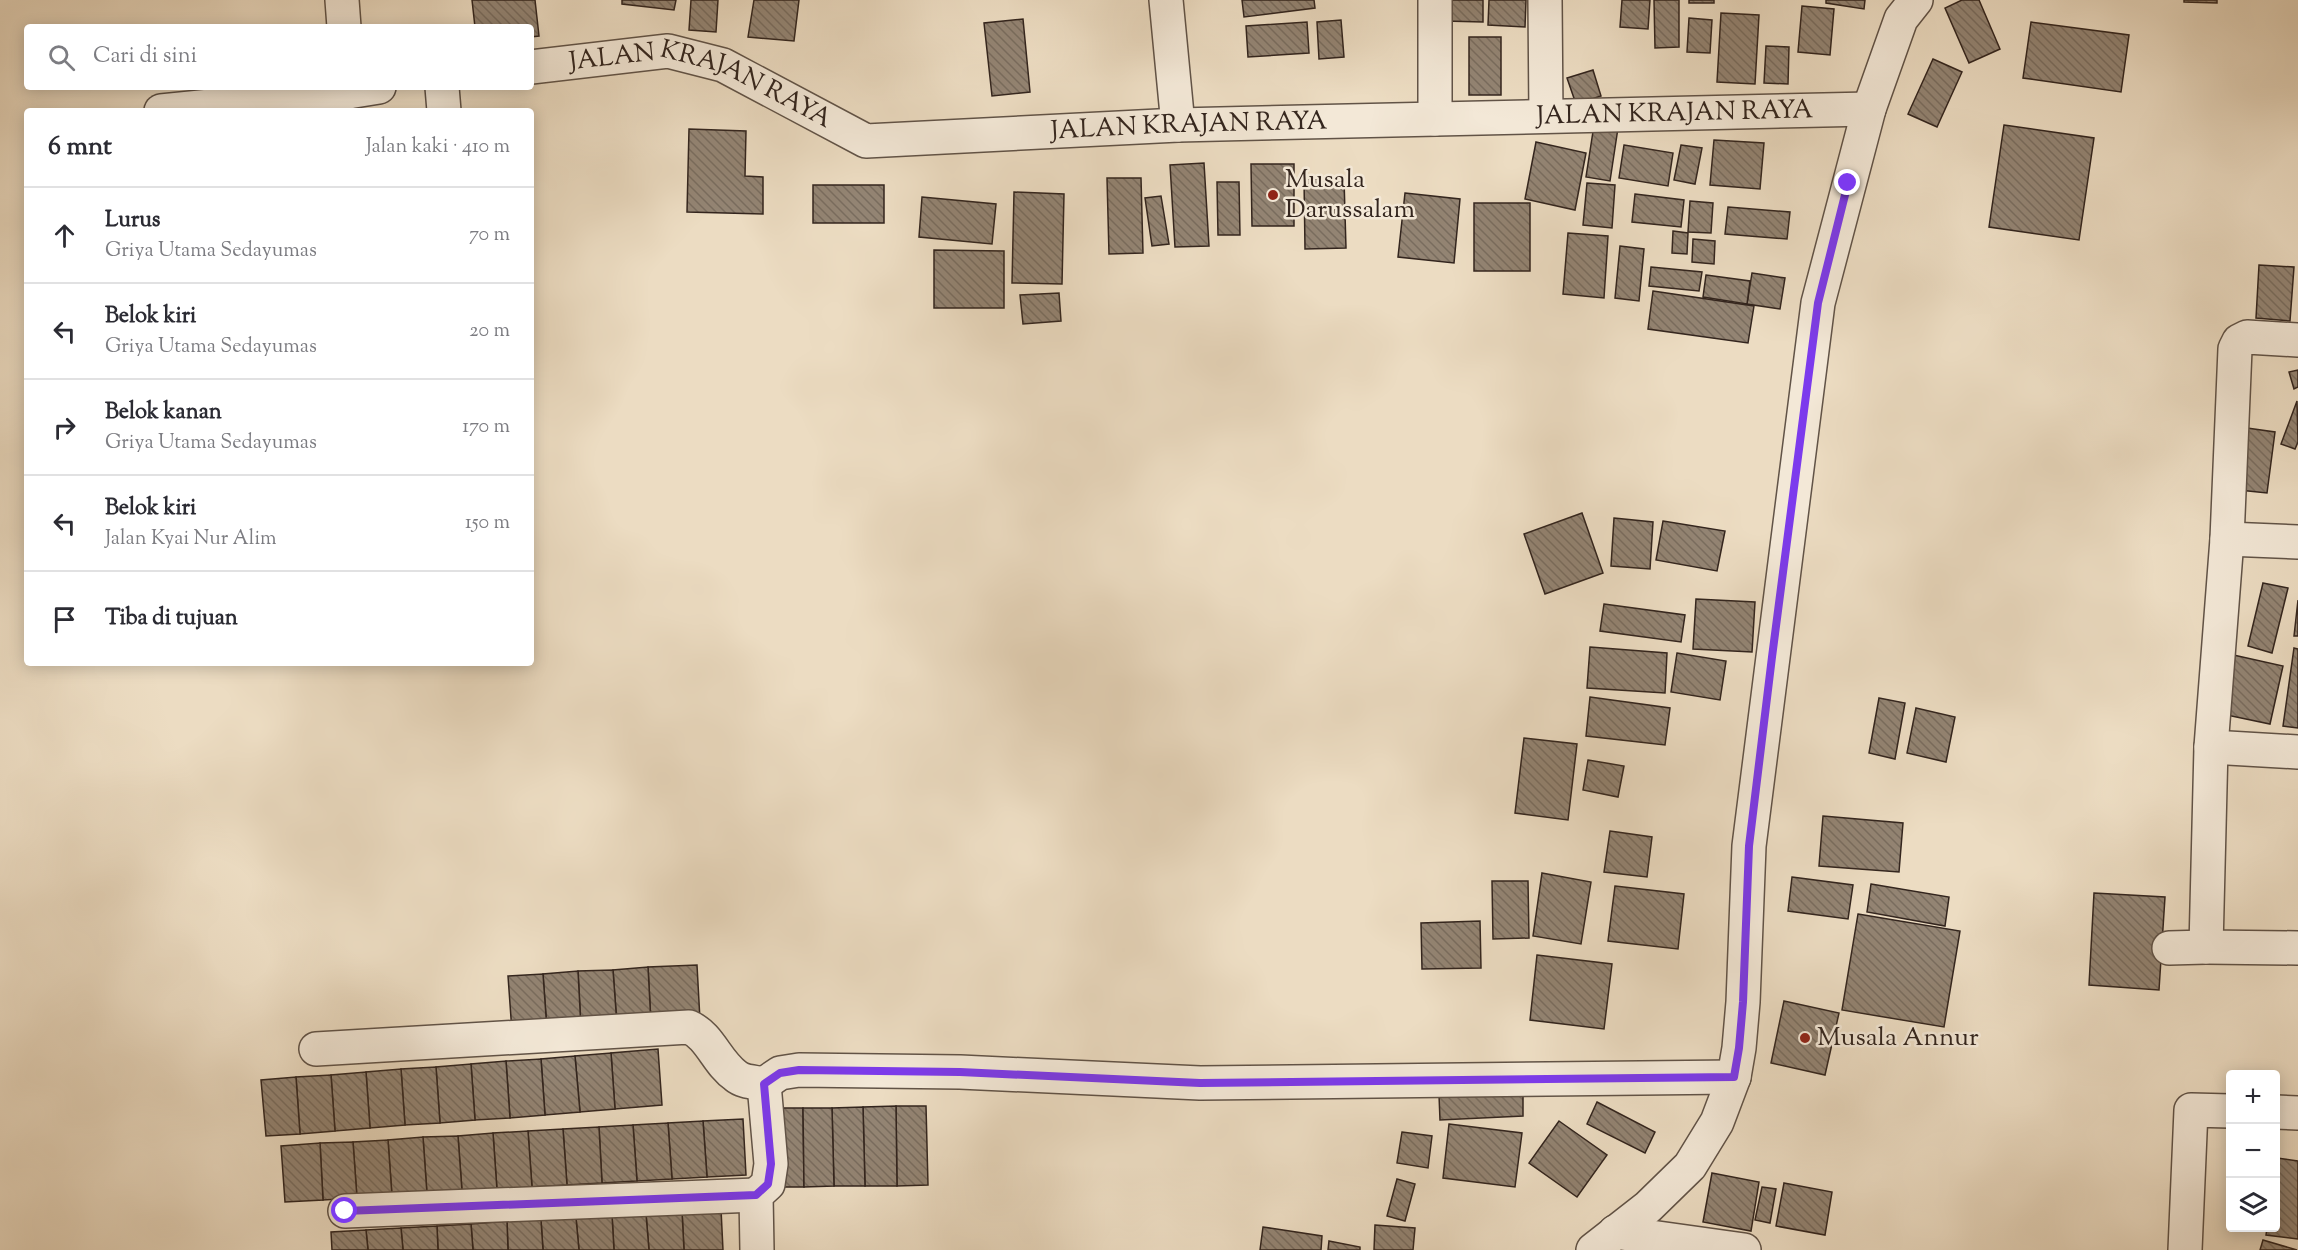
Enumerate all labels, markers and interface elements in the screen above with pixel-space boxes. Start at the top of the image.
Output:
search box [24,24,534,90]
street label: JALAN KRAJAN RAYA [565,31,838,138]
icon: search [45,41,78,74]
text: Cari di sini [93,41,197,73]
street label: JALAN KRAJAN RAYA [1534,92,1814,135]
street label: JALAN KRAJAN RAYA [1048,103,1328,150]
text: 6 mnt [48,129,112,166]
text: Jalan kaki · 410 m [366,133,510,162]
place label: Musala Darussalam [1285,162,1415,229]
route end [1834,169,1860,195]
marker: Musala Darussalam [1266,188,1280,202]
text: Lurus [105,205,161,237]
icon: ahead [48,219,81,252]
text: 70 m [469,221,510,250]
text: Griya Utama Sedayumas [105,237,317,266]
text: Belok kiri [105,301,196,333]
icon: left [48,315,81,348]
text: 20 m [469,317,510,346]
text: Griya Utama Sedayumas [105,333,317,362]
text: Belok kanan [105,397,222,429]
icon: right [48,411,81,444]
text: 170 m [462,413,510,442]
text: Griya Utama Sedayumas [105,429,317,458]
text: Belok kiri [105,493,196,525]
icon: left [48,507,81,540]
text: 150 m [465,509,510,538]
text: Jalan Kyai Nur Alim [105,525,277,554]
icon: arrive [48,603,81,636]
text: Tiba di tujuan [105,603,238,635]
place label: Musala Annur [1817,1020,1979,1057]
marker: Musala Annur [1798,1031,1812,1045]
map controls [2226,1070,2280,1232]
button: + [2226,1070,2280,1124]
button: − [2226,1124,2280,1178]
button: layers [2226,1178,2280,1232]
route start [331,1197,357,1223]

